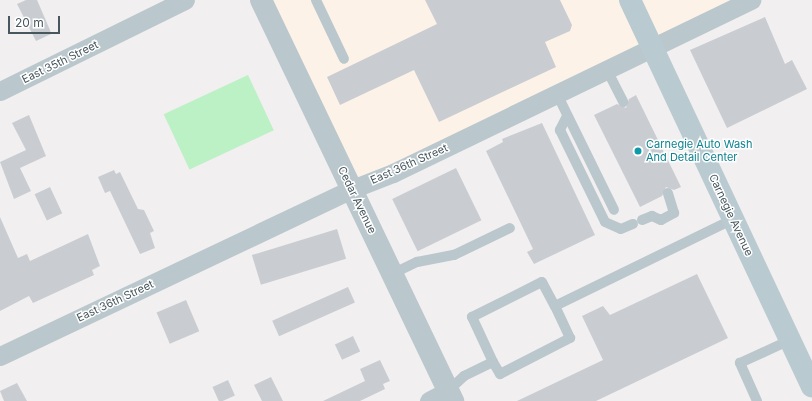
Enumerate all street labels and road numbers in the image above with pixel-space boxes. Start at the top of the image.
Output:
street label: East 35th Street [20,38,100,86]
street label: East 36th Street [368,141,450,187]
street label: Cedar Avenue [335,164,379,236]
street label: Carnegie Avenue [706,172,756,258]
street label: East 36th Street [75,277,155,325]

